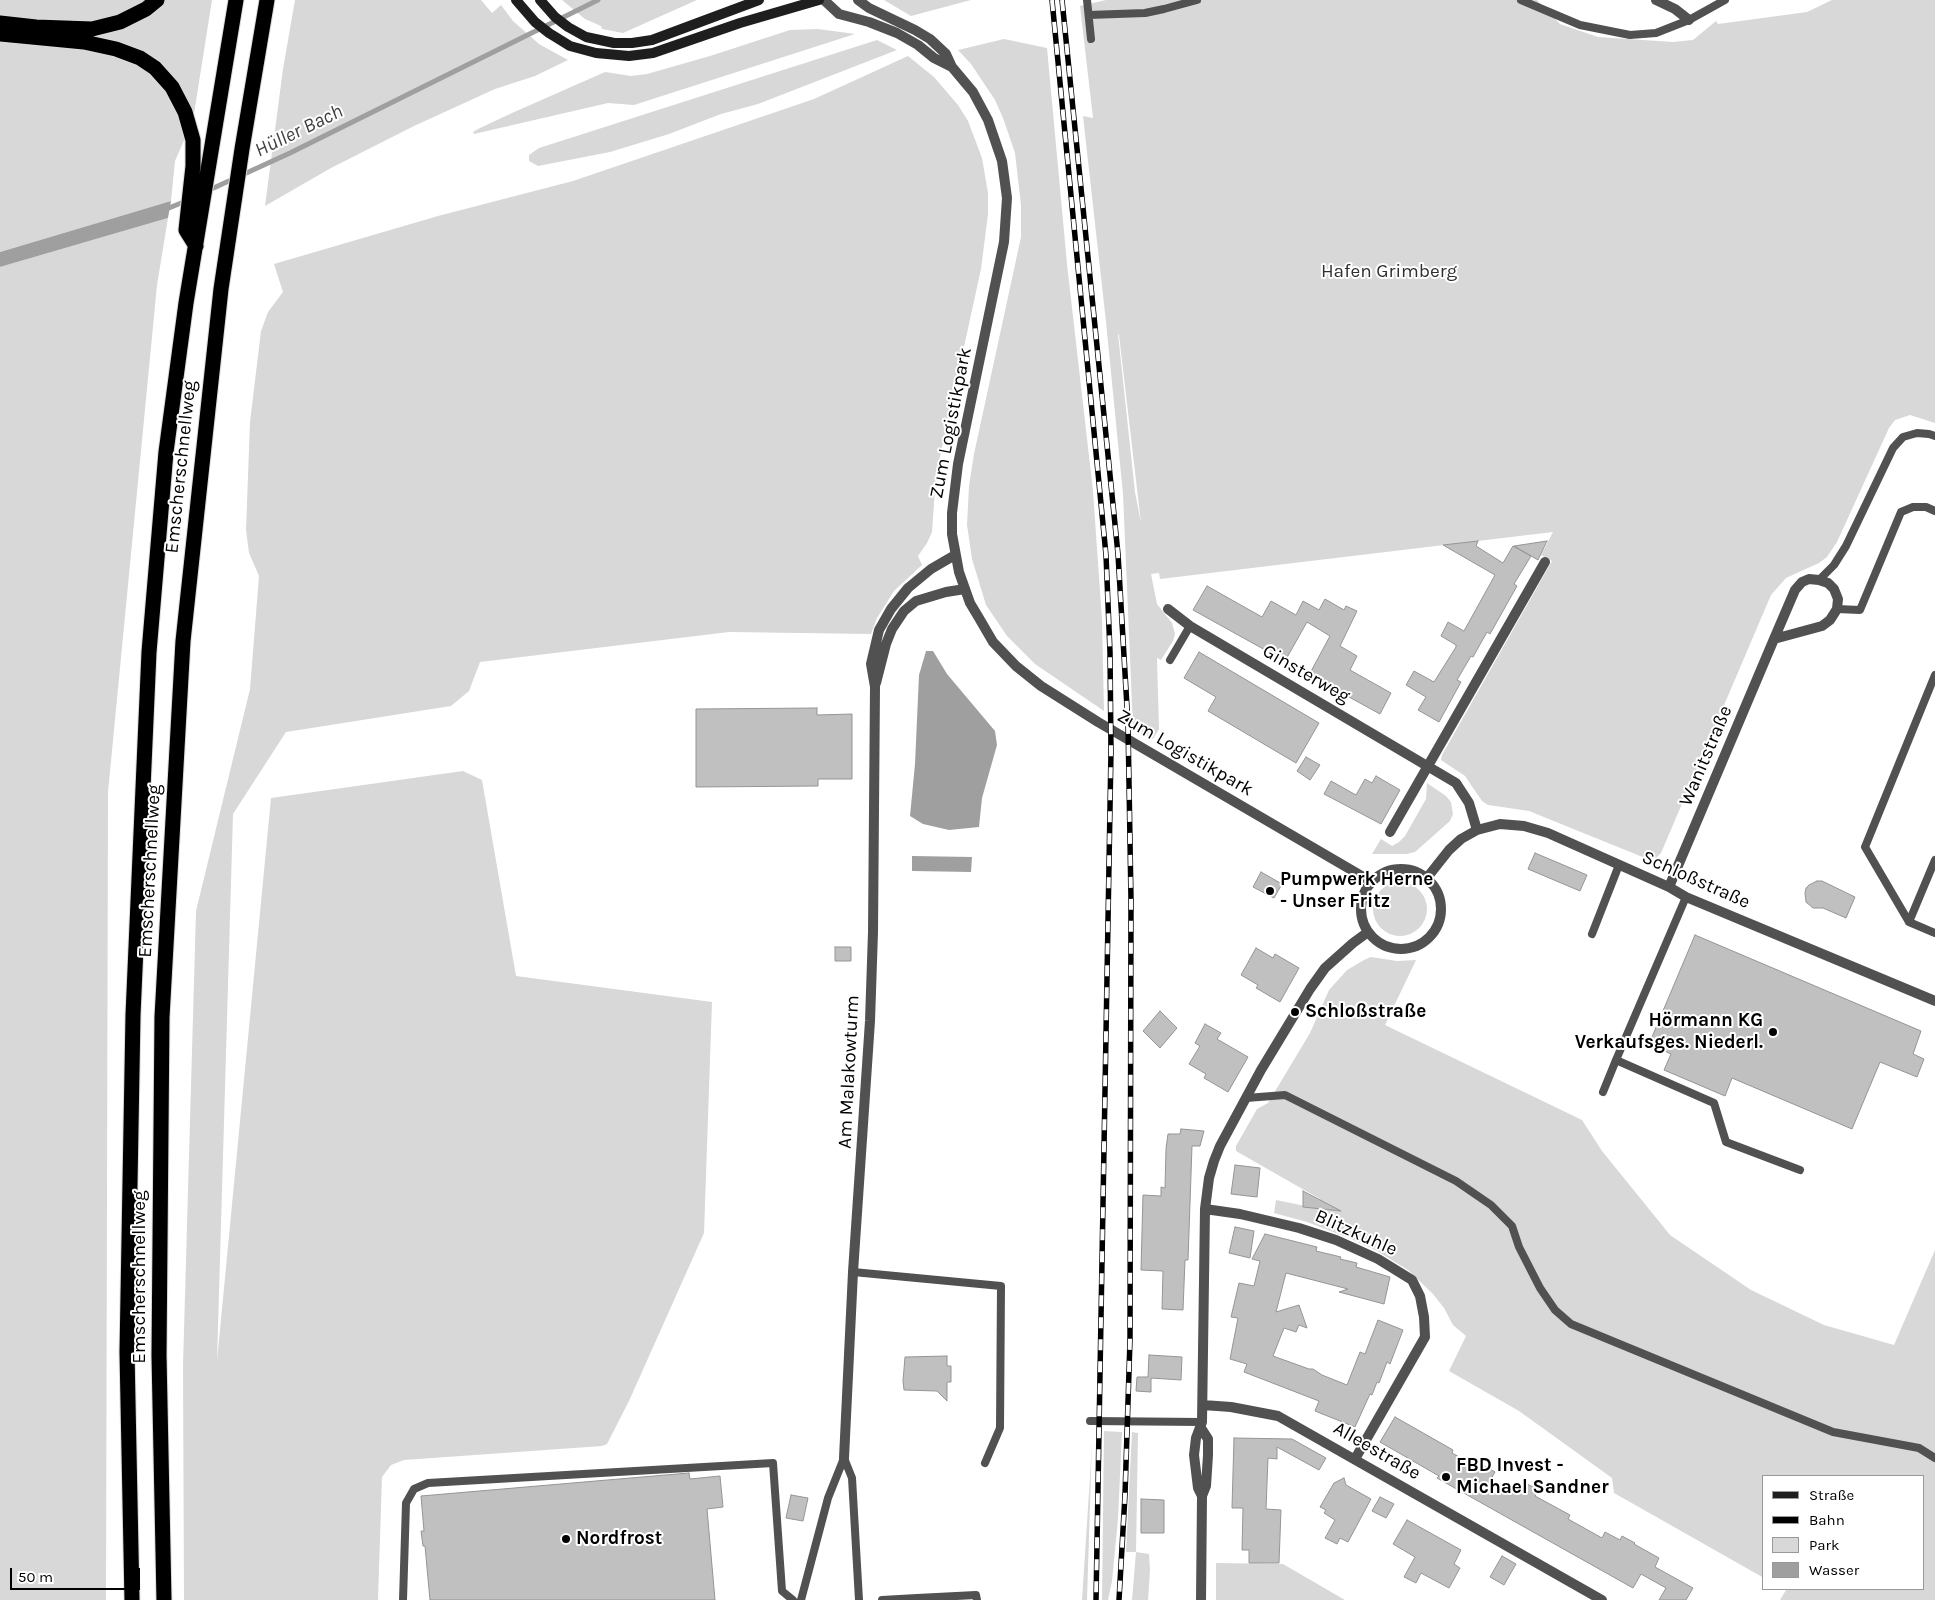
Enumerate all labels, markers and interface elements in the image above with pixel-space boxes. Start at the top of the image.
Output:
water label: Hüller Bach [251,99,347,163]
park label: Hafen Grimberg [1321,261,1457,283]
street label: Zum Logistikpark [925,346,977,500]
street label: Emscherschnellweg [161,379,201,555]
street label: Ginsterweg [1258,640,1354,708]
street label: Wanitstraße [1675,702,1737,810]
street label: Zum Logistikpark [1113,705,1257,801]
street label: Emscherschnellweg [134,784,166,958]
street label: Schloßstraße [1638,846,1754,914]
place label: Pumpwerk Herne - Unser Fritz [1280,869,1433,913]
marker: Pumpwerk Herne - Unser Fritz [1264,885,1276,897]
street label: Am Malakowturm [834,995,864,1149]
place label: Schloßstraße [1305,1001,1426,1023]
marker: Schloßstraße [1289,1006,1301,1018]
place label: Hörmann KG Verkaufsges. Niederl. [1575,1010,1763,1054]
marker: Hörmann KG Verkaufsges. Niederl. [1767,1026,1779,1038]
street label: Emscherschnellweg [129,1190,151,1364]
street label: Blitzkuhle [1311,1205,1401,1261]
street label: Alleestraße [1329,1417,1425,1485]
place label: FBD Invest - Michael Sandner [1456,1455,1609,1499]
marker: FBD Invest - Michael Sandner [1440,1471,1452,1483]
legend [1762,1475,1925,1590]
text: Straße [1809,1486,1854,1504]
text: Bahn [1809,1511,1845,1529]
place label: Nordfrost [576,1528,662,1550]
marker: Nordfrost [560,1533,572,1545]
text: Park [1809,1536,1839,1554]
scale bar [12,1558,142,1590]
text: Wasser [1809,1561,1859,1579]
text: 50 m [18,1568,53,1586]

